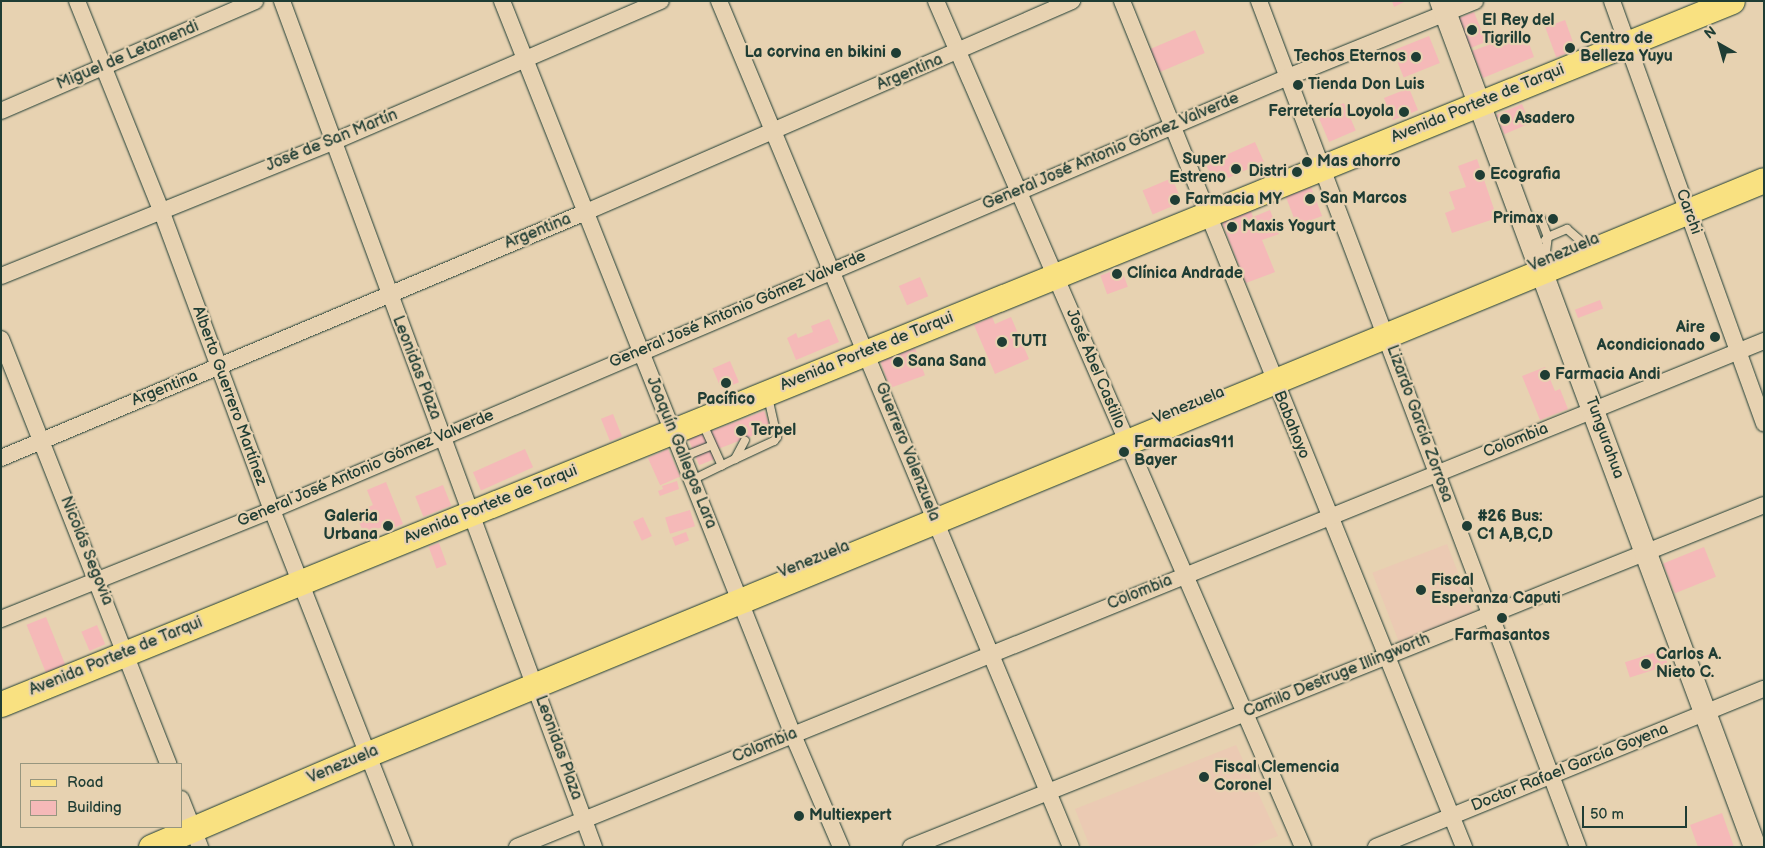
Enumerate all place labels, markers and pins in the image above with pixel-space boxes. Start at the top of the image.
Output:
place label: El Rey del Tigrillo [1482,11,1555,49]
marker: El Rey del Tigrillo [1466,24,1478,36]
place label: Centro de Belleza Yuyu [1580,29,1673,67]
marker: Centro de Belleza Yuyu [1564,42,1576,54]
place label: La corvina en bikini [744,43,886,63]
marker: La corvina en bikini [890,47,902,59]
place label: Techos Eternos [1294,47,1406,67]
marker: Techos Eternos [1410,51,1422,63]
place label: Tienda Don Luis [1308,75,1425,95]
marker: Tienda Don Luis [1292,79,1304,91]
place label: Ferretería Loyola [1268,102,1394,122]
marker: Ferretería Loyola [1398,106,1410,118]
place label: Asadero [1515,109,1575,129]
marker: Asadero [1499,113,1511,125]
place label: Super Estreno [1169,150,1226,188]
place label: Mas ahorro [1317,152,1401,172]
marker: Mas ahorro [1301,156,1313,168]
place label: Distri [1248,162,1287,182]
marker: Super Estreno [1230,163,1242,175]
place label: Ecografia [1490,165,1561,185]
marker: Distri [1291,166,1303,178]
marker: Ecografia [1474,169,1486,181]
place label: San Marcos [1320,189,1407,209]
place label: Farmacia MY [1185,190,1282,210]
marker: San Marcos [1304,193,1316,205]
marker: Farmacia MY [1169,194,1181,206]
place label: Primax [1493,209,1543,229]
marker: Primax [1547,213,1559,225]
place label: Maxis Yogurt [1242,217,1336,237]
marker: Maxis Yogurt [1226,221,1238,233]
place label: Clínica Andrade [1127,264,1243,284]
marker: Clínica Andrade [1111,268,1123,280]
place label: Aire Acondicionado [1597,318,1705,356]
marker: Aire Acondicionado [1709,331,1721,343]
place label: TUTI [1012,332,1047,352]
marker: TUTI [996,336,1008,348]
place label: Sana Sana [908,352,986,372]
marker: Sana Sana [892,356,904,368]
place label: Farmacia Andi [1555,365,1660,385]
marker: Farmacia Andi [1539,369,1551,381]
marker: Pacífico [720,377,732,389]
place label: Pacífico [697,390,755,410]
place label: Terpel [751,421,796,441]
marker: Terpel [735,425,747,437]
place label: Farmacias911 Bayer [1134,433,1234,471]
marker: Farmacias911 Bayer [1118,446,1130,458]
place label: Galeria Urbana [324,507,378,545]
place label: #26 Bus: C1 A,B,C,D [1477,507,1553,545]
marker: Galeria Urbana [382,520,394,532]
marker: #26 Bus: C1 A,B,C,D [1461,520,1473,532]
place label: Fiscal Esperanza Caputi [1431,571,1561,609]
marker: Fiscal Esperanza Caputi [1415,584,1427,596]
marker: Farmasantos [1496,612,1508,624]
place label: Farmasantos [1454,626,1550,646]
place label: Carlos A. Nieto C. [1656,645,1722,683]
marker: Carlos A. Nieto C. [1640,658,1652,670]
place label: Fiscal Clemencia Coronel [1214,758,1339,796]
marker: Fiscal Clemencia Coronel [1198,771,1210,783]
place label: Multiexpert [809,806,892,826]
marker: Multiexpert [793,810,805,822]

